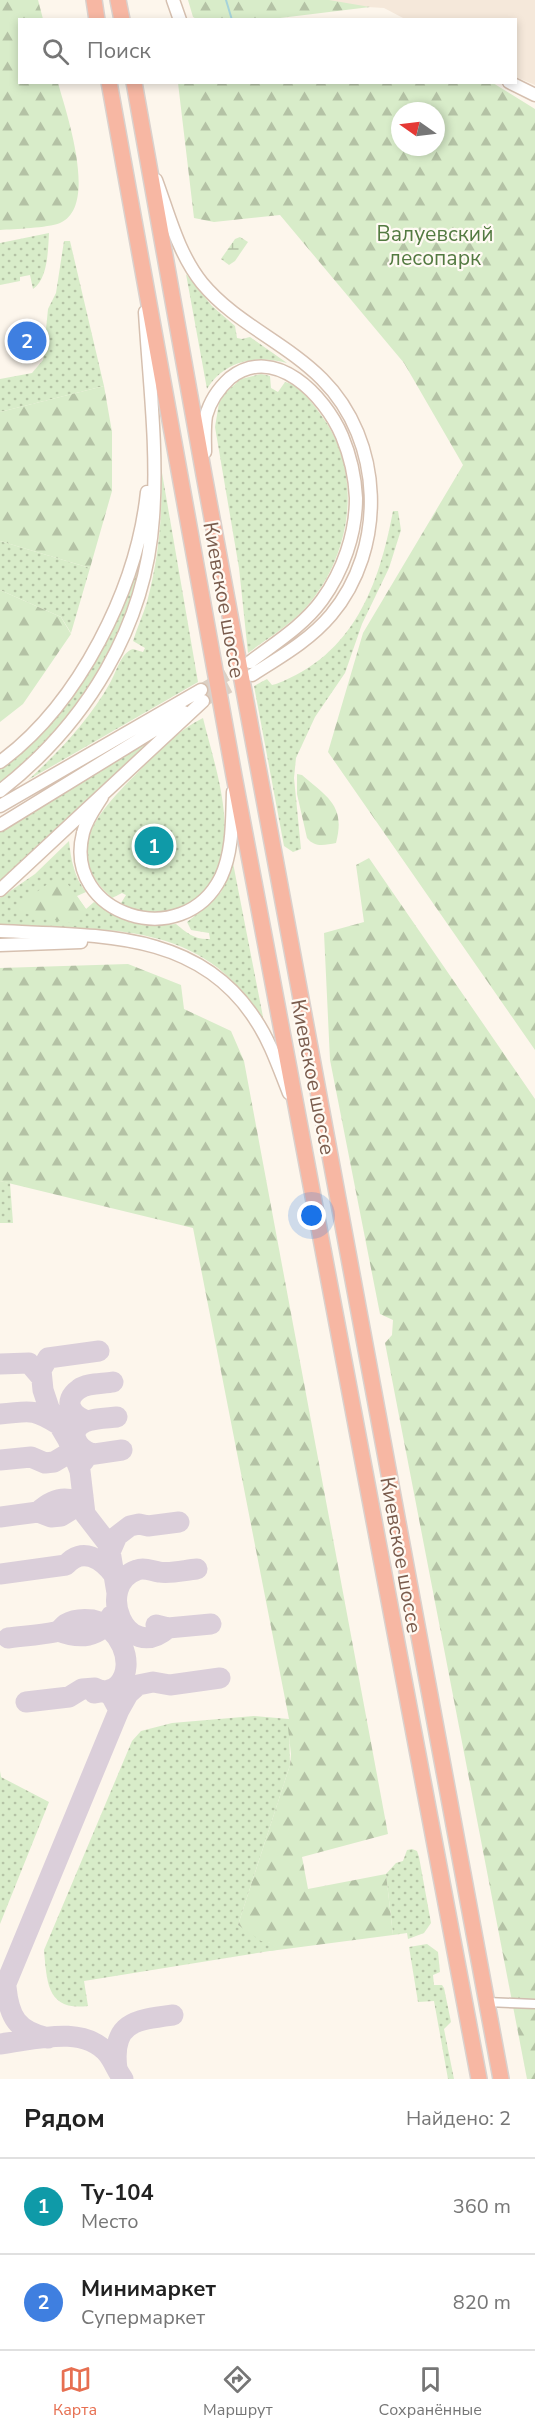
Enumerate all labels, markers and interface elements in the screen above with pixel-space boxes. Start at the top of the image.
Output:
search box [18,18,517,84]
icon: search [39,35,72,68]
text: Поиск [87,36,151,66]
north arrow [391,102,445,156]
park label: Валуевский лесопарк [377,220,493,272]
pin: 2 [8,318,46,364]
street label: Киевское шоссе [196,520,252,680]
pin: 1 [134,824,174,868]
street label: Киевское шоссе [284,997,342,1157]
your location [297,1201,326,1230]
street label: Киевское шоссе [373,1475,429,1635]
text: Рядом [24,2101,105,2136]
text: Найдено: 2 [406,2105,511,2132]
text: Ту-104 [81,2178,154,2208]
text: 1 [38,2193,50,2220]
text: 360 m [453,2193,511,2220]
text: Место [81,2208,139,2235]
text: Минимаркет [81,2274,216,2304]
text: 2 [38,2289,50,2316]
text: 820 m [453,2289,511,2316]
text: Супермаркет [81,2304,205,2331]
tab: Карта [53,2363,97,2421]
tab: Маршрут [203,2363,273,2421]
tab: Сохранённые [379,2363,482,2421]

